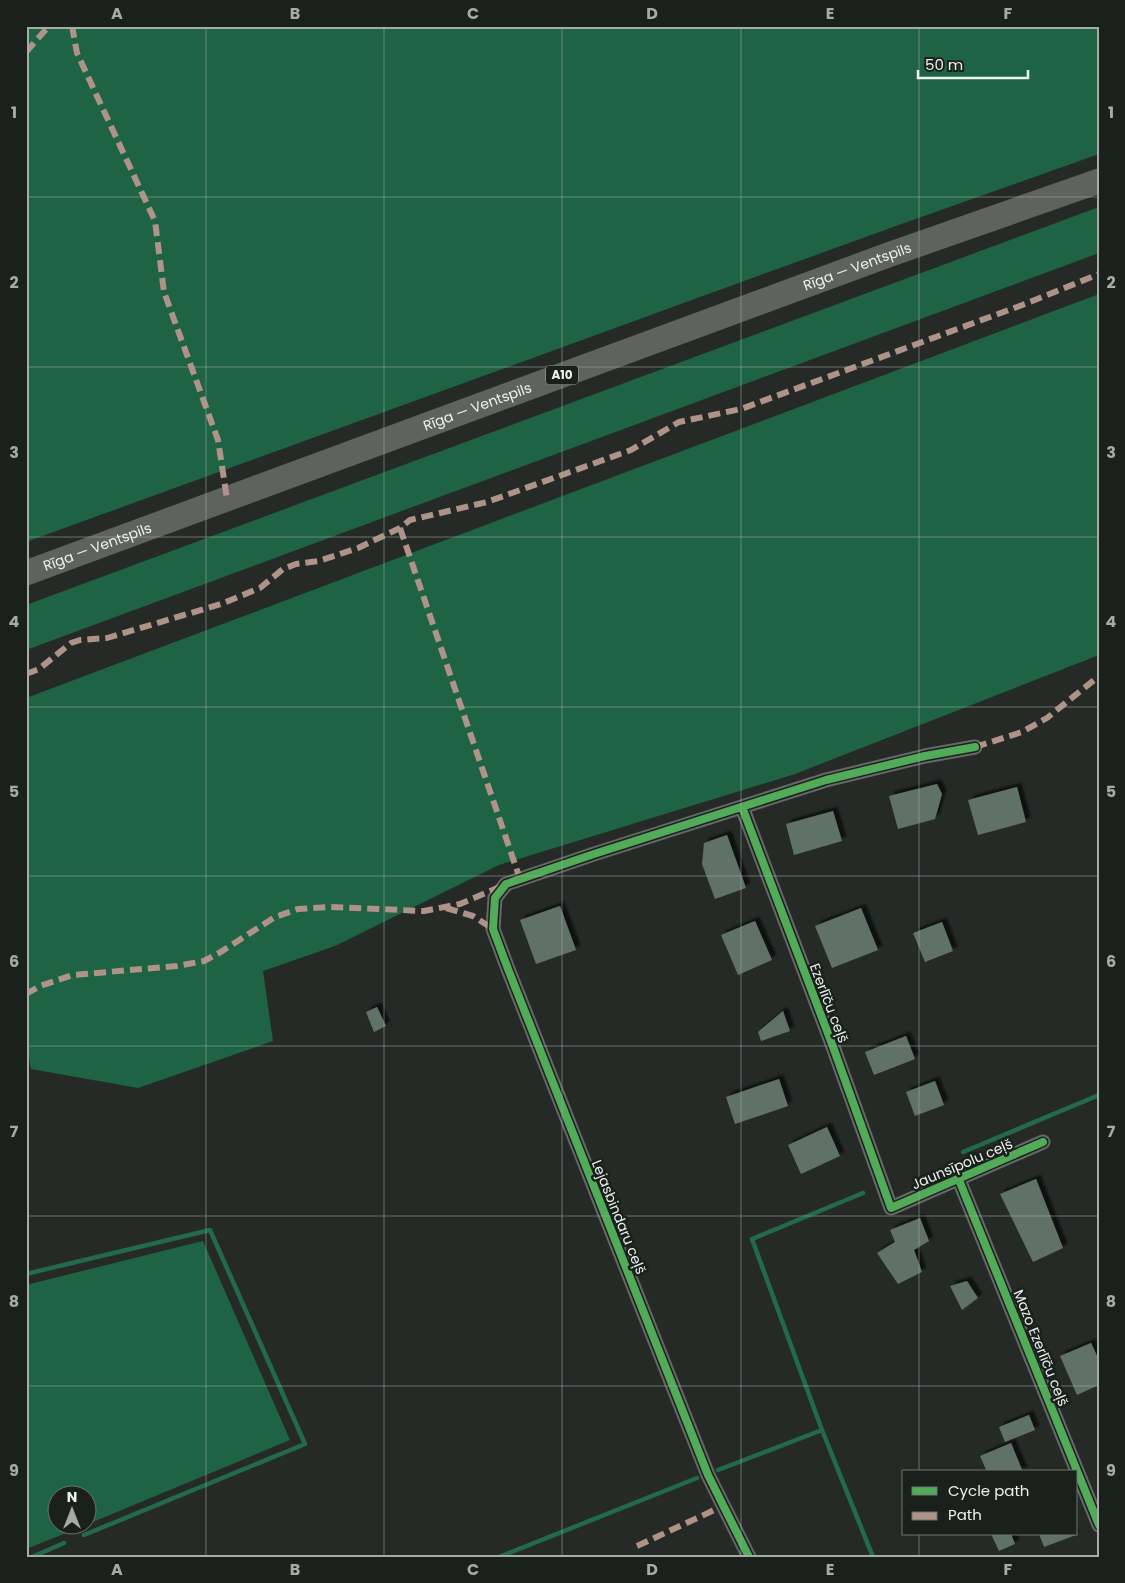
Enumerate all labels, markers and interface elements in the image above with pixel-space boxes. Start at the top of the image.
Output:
text: A [111,2,123,25]
text: B [290,2,300,25]
text: C [467,2,479,25]
text: D [646,2,658,25]
text: E [826,2,834,25]
text: F [1004,2,1013,25]
scale bar [918,48,1028,80]
text: 50 m [925,54,963,75]
text: 1 [11,101,17,124]
text: 1 [1108,101,1114,124]
street label: Rīga — Ventspils [800,238,914,295]
text: 2 [9,271,19,294]
text: 2 [1106,271,1116,294]
road number: A10 [546,366,578,384]
street label: Rīga — Ventspils [420,377,534,436]
text: 3 [9,441,19,464]
text: 3 [1106,441,1116,464]
street label: Rīga — Ventspils [40,518,154,576]
text: 4 [9,610,20,633]
text: 4 [1106,610,1117,633]
text: 5 [9,780,19,803]
text: 5 [1106,780,1116,803]
text: 6 [9,950,19,973]
text: 6 [1106,950,1116,973]
street label: Ezerlīču ceļš [805,960,853,1046]
text: 7 [10,1120,19,1143]
text: 7 [1107,1120,1116,1143]
street label: Jaunsīpolu ceļš [908,1134,1016,1194]
street label: Lejasbindaru ceļš [587,1157,651,1277]
street label: Mazo Ezerlīču ceļš [1008,1287,1074,1409]
text: 8 [9,1290,19,1313]
text: 8 [1106,1290,1116,1313]
text: 9 [9,1459,19,1482]
text: 9 [1106,1459,1116,1482]
legend [902,1470,1078,1536]
text: Cycle path [948,1480,1029,1501]
north arrow [48,1486,98,1536]
text: N [67,1487,77,1507]
text: Path [948,1504,982,1525]
text: A [111,1558,123,1581]
text: B [290,1558,300,1581]
text: C [467,1558,479,1581]
text: D [646,1558,658,1581]
text: E [826,1558,834,1581]
text: F [1004,1558,1013,1581]

